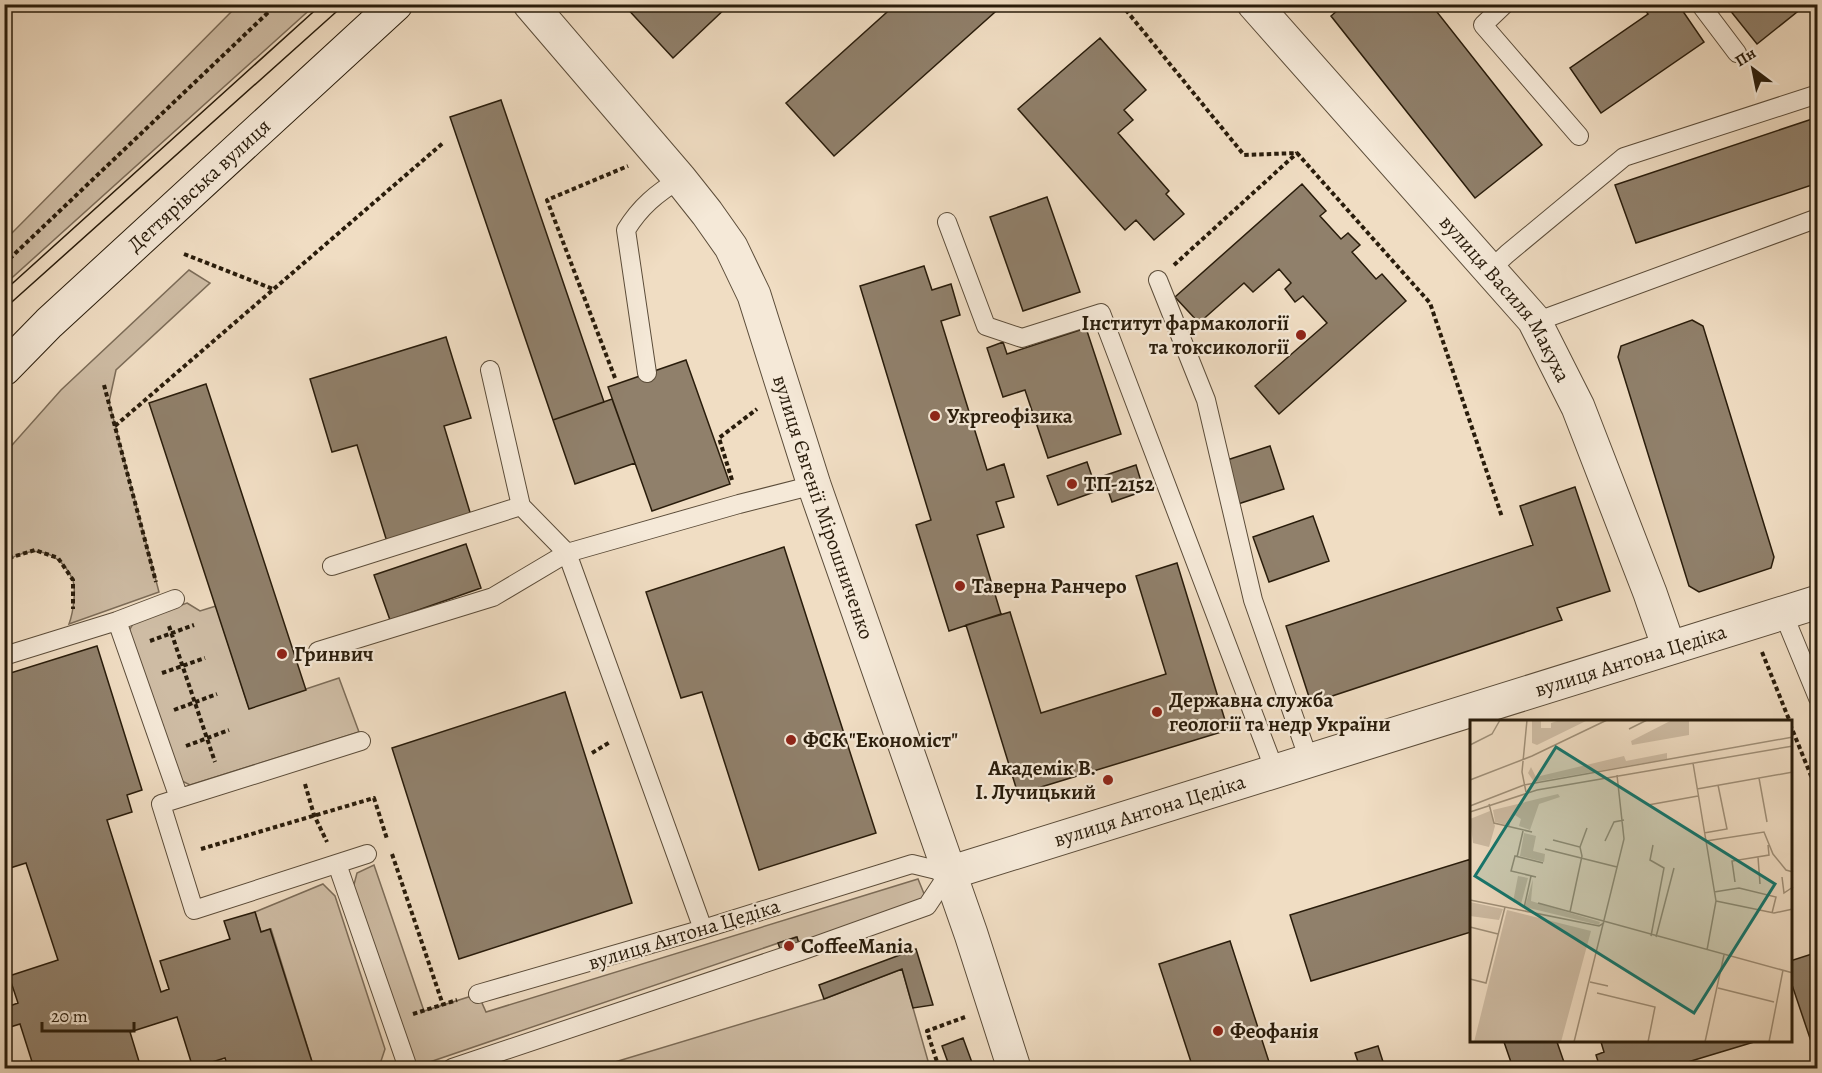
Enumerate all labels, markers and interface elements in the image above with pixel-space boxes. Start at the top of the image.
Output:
north arrow [1723,39,1783,99]
text: Пн [1731,42,1760,72]
street label: Дегтярівська вулиця [121,112,276,258]
street label: вулиця Василя Макуха [1433,209,1577,387]
place label: Інститут фармакології та токсикології [1082,309,1290,361]
marker: Інститут фармакології та токсикології [1294,328,1308,342]
street label: вулиця Євгенії Мірошниченко [766,371,881,643]
place label: Укргеофізика [947,402,1073,430]
marker: Укргеофізика [928,409,942,423]
place label: ТП-2152 [1084,470,1155,498]
marker: ТП-2152 [1065,477,1079,491]
place label: Таверна Ранчеро [972,572,1127,600]
marker: Таверна Ранчеро [953,579,967,593]
street label: вулиця Антона Цедіка [1531,617,1730,703]
place label: Гринвич [294,640,374,668]
marker: Гринвич [275,647,289,661]
place label: Державна служба геології та недр України [1169,686,1391,738]
marker: Державна служба геології та недр України [1150,705,1164,719]
inset map [1470,720,1792,1043]
place label: ФСК "Економіст" [803,726,958,754]
marker: ФСК "Економіст" [784,733,798,747]
place label: Академік В. І. Лучицький [975,754,1096,806]
street label: вулиця Антона Цедіка [1050,767,1249,854]
marker: Академік В. І. Лучицький [1101,773,1115,787]
street label: вулиця Антона Цедіка [585,891,784,977]
place label: CoffeeMania [801,932,914,960]
marker: CoffeeMania [782,939,796,953]
scale bar [42,995,134,1033]
text: 20 m [51,1004,88,1028]
place label: Феофанія [1230,1017,1319,1045]
marker: Феофанія [1211,1024,1225,1038]

